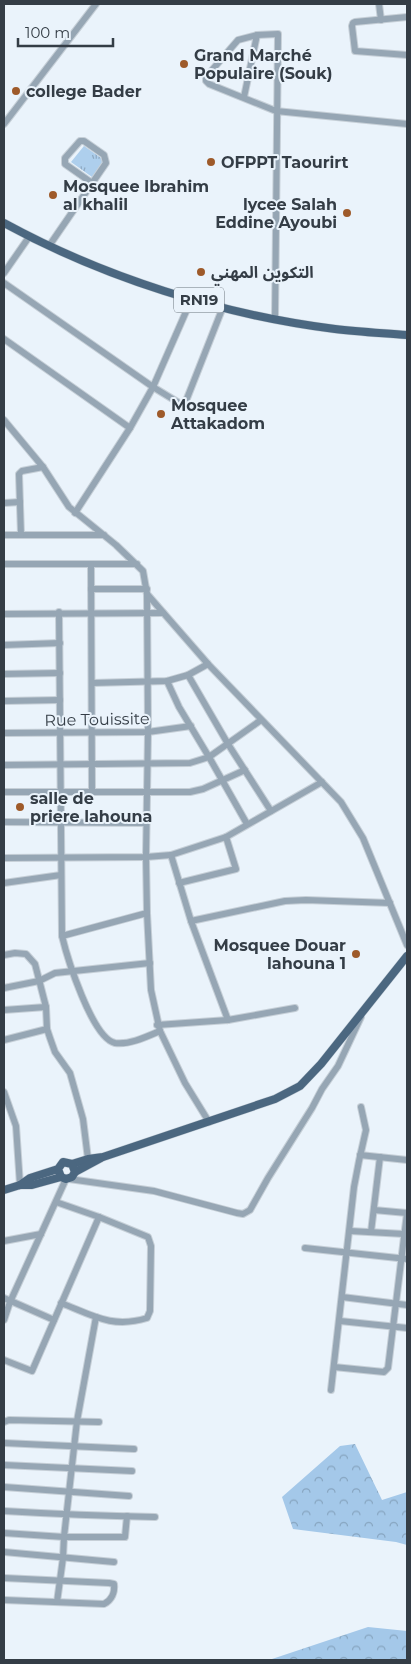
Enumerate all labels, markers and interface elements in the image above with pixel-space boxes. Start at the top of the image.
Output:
scale bar [18,15,112,47]
text: 100 m [25,23,70,42]
place label: Grand Marché Populaire (Souk) [194,46,333,83]
marker: Grand Marché Populaire (Souk) [178,58,190,70]
place label: college Bader [26,82,142,101]
marker: college Bader [10,85,22,97]
place label: OFPPT Taourirt [221,153,348,172]
marker: OFPPT Taourirt [205,156,217,168]
place label: Mosquee Ibrahim al khalil [63,177,209,214]
marker: Mosquee Ibrahim al khalil [47,189,59,201]
place label: lycee Salah Eddine Ayoubi [215,195,337,232]
marker: lycee Salah Eddine Ayoubi [341,207,353,219]
place label: التكوين المهني [211,263,314,286]
marker: التكوين المهني [195,266,207,278]
road number: RN19 [174,288,224,312]
place label: Mosquee Attakadom [170,396,265,433]
marker: Mosquee Attakadom [155,408,167,420]
street label: Rue Touissite [44,709,150,730]
place label: salle de priere lahouna [30,789,152,826]
marker: salle de priere lahouna [14,801,26,813]
place label: Mosquee Douar lahouna 1 [214,936,346,973]
marker: Mosquee Douar lahouna 1 [350,948,362,960]

